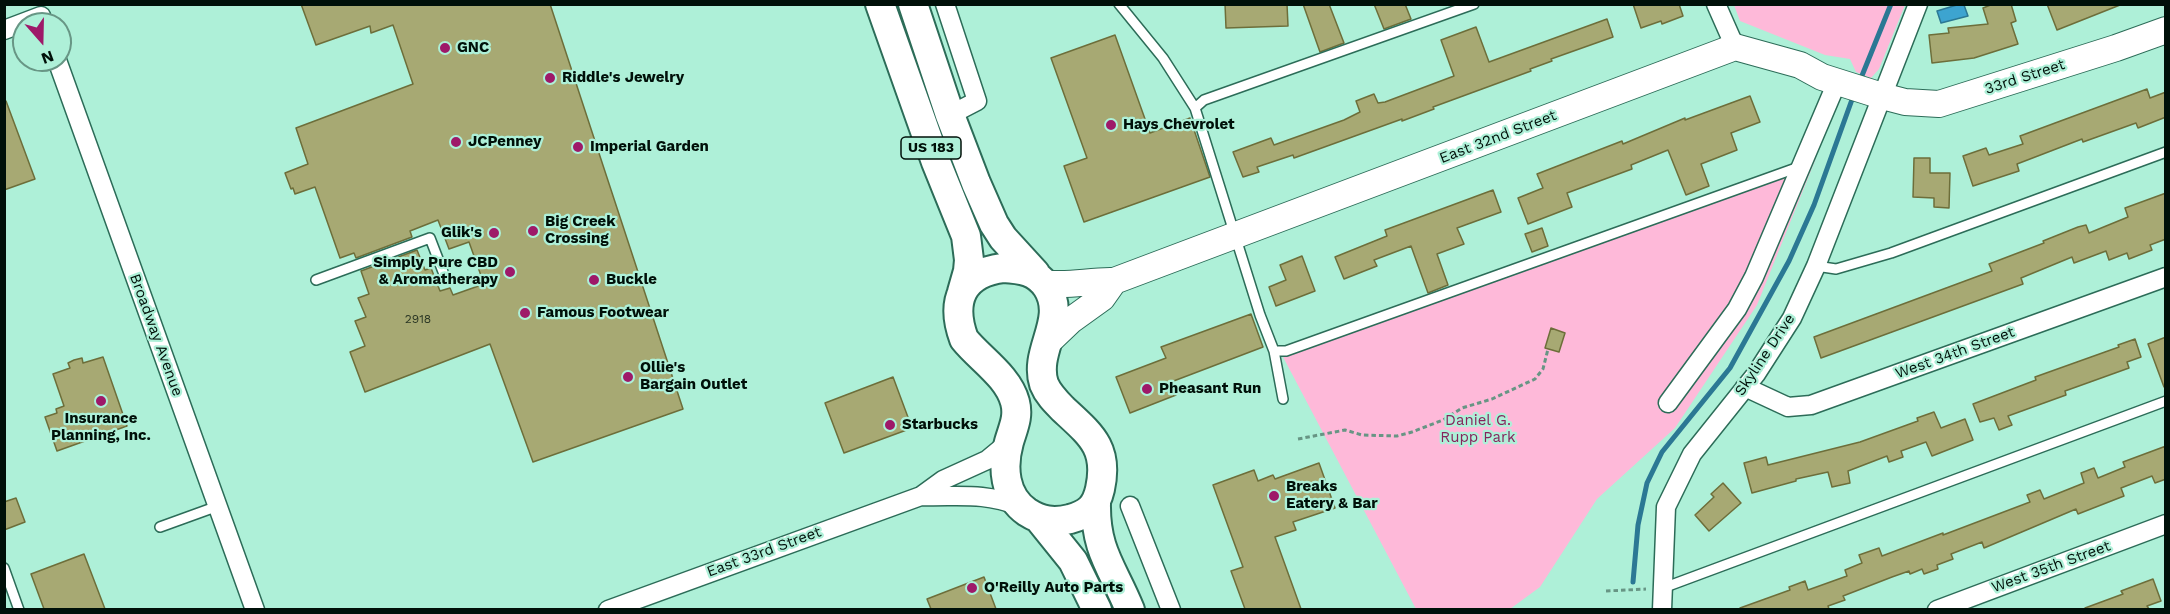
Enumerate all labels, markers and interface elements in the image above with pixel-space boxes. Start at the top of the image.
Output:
north arrow [12,12,72,72]
place label: GNC [457,39,489,57]
marker: GNC [438,41,452,55]
text: N [39,47,56,68]
street label: 33rd Street [1983,56,2067,98]
place label: Riddle's Jewelry [562,69,684,87]
marker: Riddle's Jewelry [543,71,557,85]
street label: East 32nd Street [1437,106,1559,168]
place label: Hays Chevrolet [1123,116,1235,134]
marker: Hays Chevrolet [1104,118,1118,132]
place label: JCPenney [468,133,541,151]
marker: JCPenney [449,135,463,149]
road number: US 183 [901,137,961,159]
place label: Imperial Garden [590,138,709,156]
marker: Imperial Garden [571,140,585,154]
place label: Big Creek Crossing [545,213,616,248]
place label: Glik's [441,224,482,242]
marker: Big Creek Crossing [526,224,540,238]
marker: Glik's [487,226,501,240]
place label: Simply Pure CBD & Aromatherapy [373,254,498,289]
marker: Simply Pure CBD & Aromatherapy [503,265,517,279]
street label: Broadway Avenue [125,271,187,399]
place label: Buckle [606,271,657,289]
marker: Buckle [587,273,601,287]
place label: Famous Footwear [537,304,669,322]
marker: Famous Footwear [518,306,532,320]
street label: Skyline Drive [1731,311,1799,399]
house number: 2918 [405,312,431,326]
street label: West 34th Street [1893,323,2017,383]
place label: Ollie's Bargain Outlet [640,359,747,394]
marker: Ollie's Bargain Outlet [621,370,635,384]
place label: Pheasant Run [1159,380,1261,398]
marker: Pheasant Run [1140,382,1154,396]
marker: Insurance Planning, Inc. [94,394,108,408]
place label: Insurance Planning, Inc. [51,410,151,445]
park label: Daniel G. Rupp Park [1440,412,1516,447]
place label: Starbucks [902,416,978,434]
marker: Starbucks [883,418,897,432]
place label: Breaks Eatery & Bar [1286,478,1378,513]
marker: Breaks Eatery & Bar [1267,489,1281,503]
street label: East 33rd Street [704,523,824,581]
street label: West 35th Street [1989,537,2113,597]
place label: O'Reilly Auto Parts [984,579,1123,597]
marker: O'Reilly Auto Parts [965,581,979,595]

